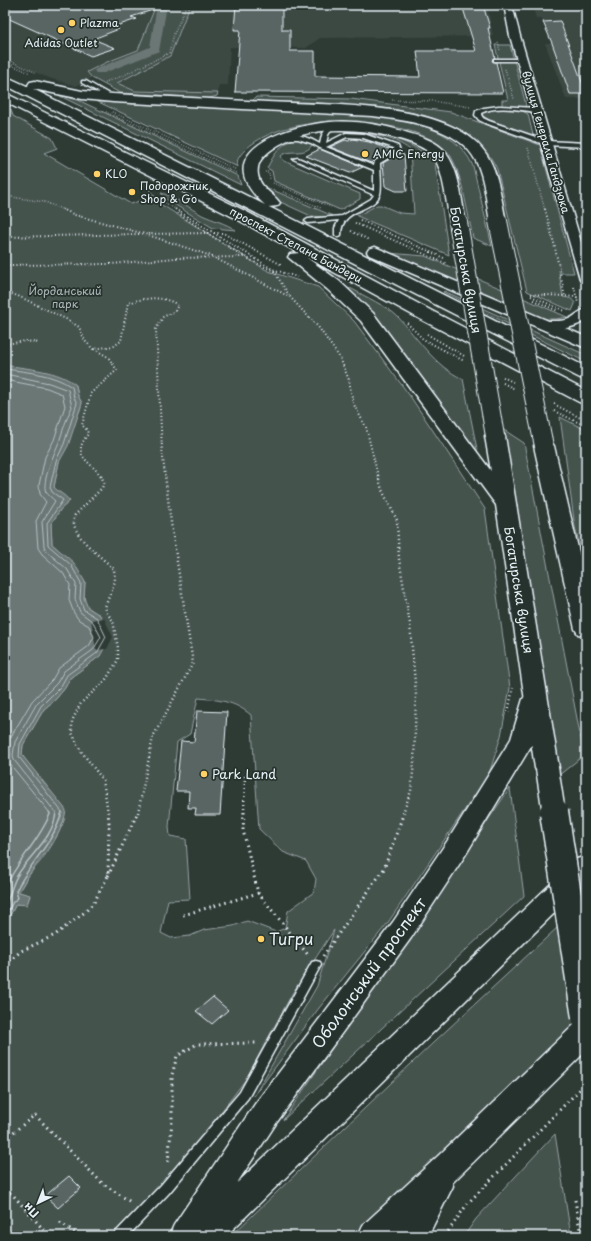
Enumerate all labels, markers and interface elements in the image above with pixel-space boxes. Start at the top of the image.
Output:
place label: Plazma [80,14,119,31]
marker: Plazma [67,18,77,28]
marker: Adidas Outlet [56,25,66,35]
place label: Adidas Outlet [24,34,98,51]
street label: вулиця Генерала Гандзюка [518,69,575,215]
place label: AMIC Energy [373,145,444,162]
marker: AMIC Energy [360,149,370,159]
place label: KLO [105,165,128,182]
marker: KLO [92,169,102,179]
place label: Подорожник Shop & Go [140,177,209,207]
marker: Подорожник Shop & Go [127,187,137,197]
street label: проспект Степана Бандери [227,202,366,287]
street label: Богатирська вулиця [446,205,487,335]
park label: Йорданський парк [28,282,102,312]
street label: Богатирська вулиця [500,525,539,655]
place label: Park Land [212,764,276,783]
marker: Park Land [199,769,209,779]
street label: Оболонський проспект [305,892,431,1053]
place label: Тигри [269,926,314,950]
marker: Тигри [256,934,266,944]
north arrow [18,1183,58,1223]
text: Пн [19,1199,42,1222]

